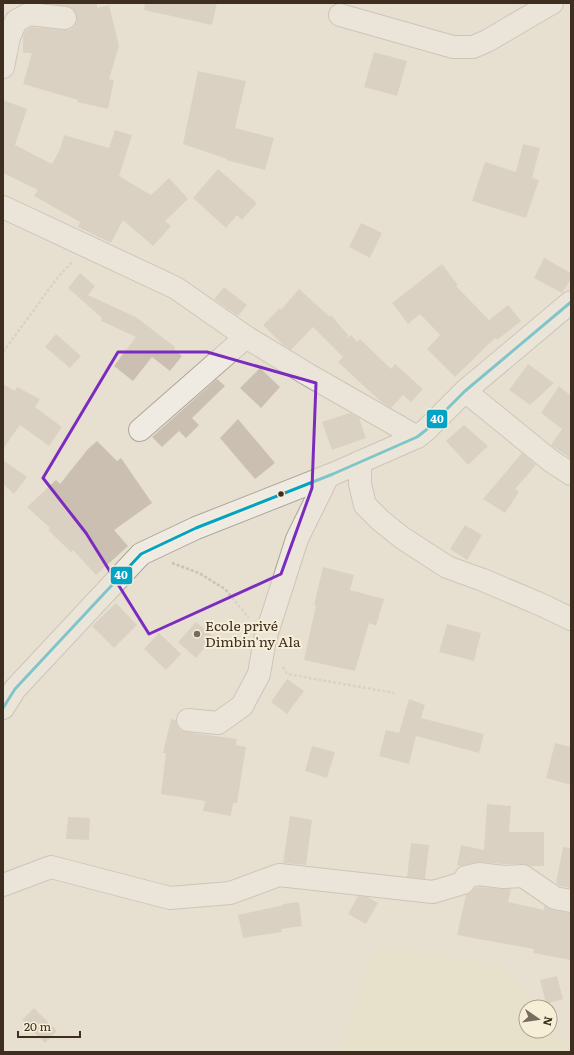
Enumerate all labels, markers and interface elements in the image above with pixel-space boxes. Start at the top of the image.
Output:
line badge: 40 [426,409,448,429]
text: 40 [430,410,444,426]
unlabelled marker [276,489,286,499]
line badge: 40 [110,566,133,585]
text: 40 [114,566,128,582]
place label: Ecole privé Dimbin'ny Ala [205,615,301,651]
marker: Ecole privé Dimbin'ny Ala [192,629,202,639]
north arrow [518,999,558,1039]
scale bar [18,1013,80,1039]
text: N [540,1015,558,1028]
text: 20 m [24,1017,51,1035]

